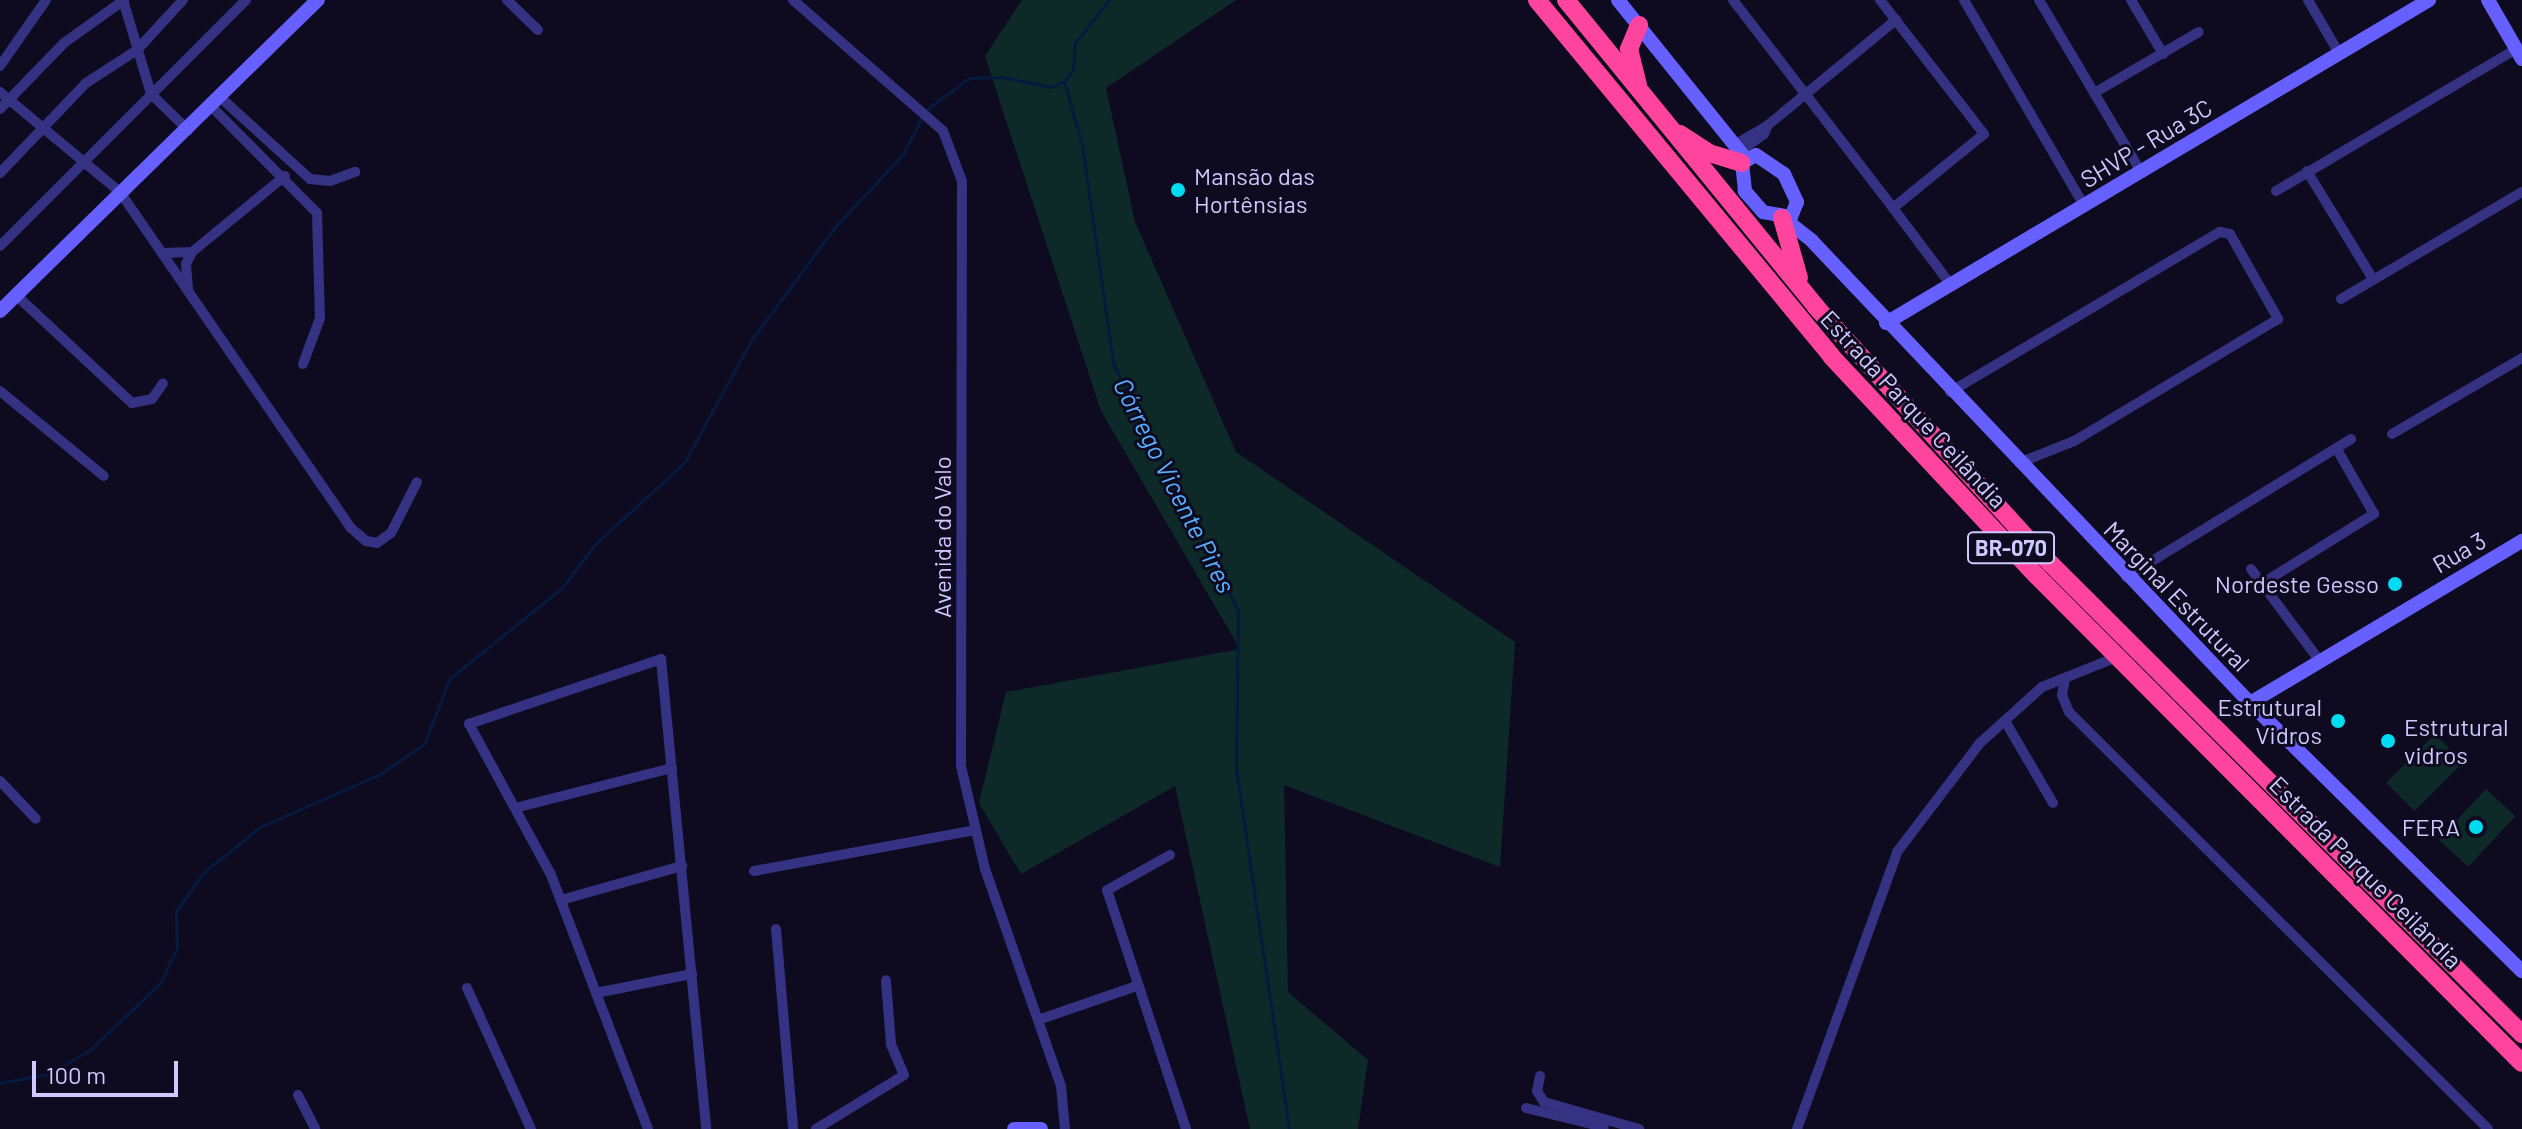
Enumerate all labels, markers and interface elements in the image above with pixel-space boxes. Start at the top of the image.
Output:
street label: SHVP - Rua 3C [2075,92,2217,194]
place label: Mansão das Hortênsias [1194,162,1315,218]
marker: Mansão das Hortênsias [1169,181,1187,199]
street label: Estrada Parque Ceilândia [1815,304,2013,514]
water label: Córrego Vicente Pires [1107,372,1243,598]
street label: Avenida do Valo [928,456,956,618]
street label: Marginal Estrutural [2098,515,2256,677]
street label: Rua 3 [2427,525,2491,579]
road number: BR-070 [1967,530,2055,566]
place label: Nordeste Gesso [2215,570,2379,598]
marker: Nordeste Gesso [2386,575,2404,593]
place label: Estrutural Vidros [2218,693,2322,749]
marker: Estrutural Vidros [2329,712,2347,730]
place label: Estrutural vidros [2404,713,2508,769]
marker: Estrutural vidros [2379,732,2397,750]
street label: Estrada Parque Ceilândia [2264,770,2468,974]
place label: FERA [2402,813,2460,841]
marker: FERA [2467,818,2485,836]
scale bar [36,1045,182,1095]
text: 100 m [46,1060,106,1089]

